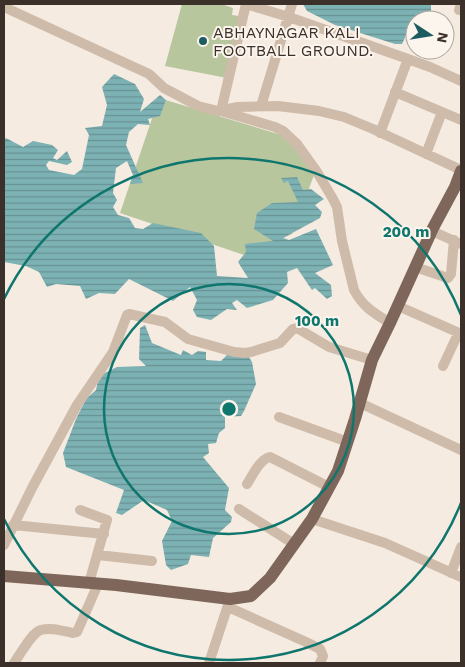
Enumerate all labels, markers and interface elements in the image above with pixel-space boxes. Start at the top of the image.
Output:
north arrow [405,10,455,60]
place label: ABHAYNAGAR KALI FOOTBALL GROUND. [213,23,373,60]
text: N [434,31,452,44]
marker: ABHAYNAGAR KALI FOOTBALL GROUND. [197,35,209,47]
text: 200 m [383,223,429,241]
text: 100 m [295,312,339,330]
centre of rings [220,400,238,418]

